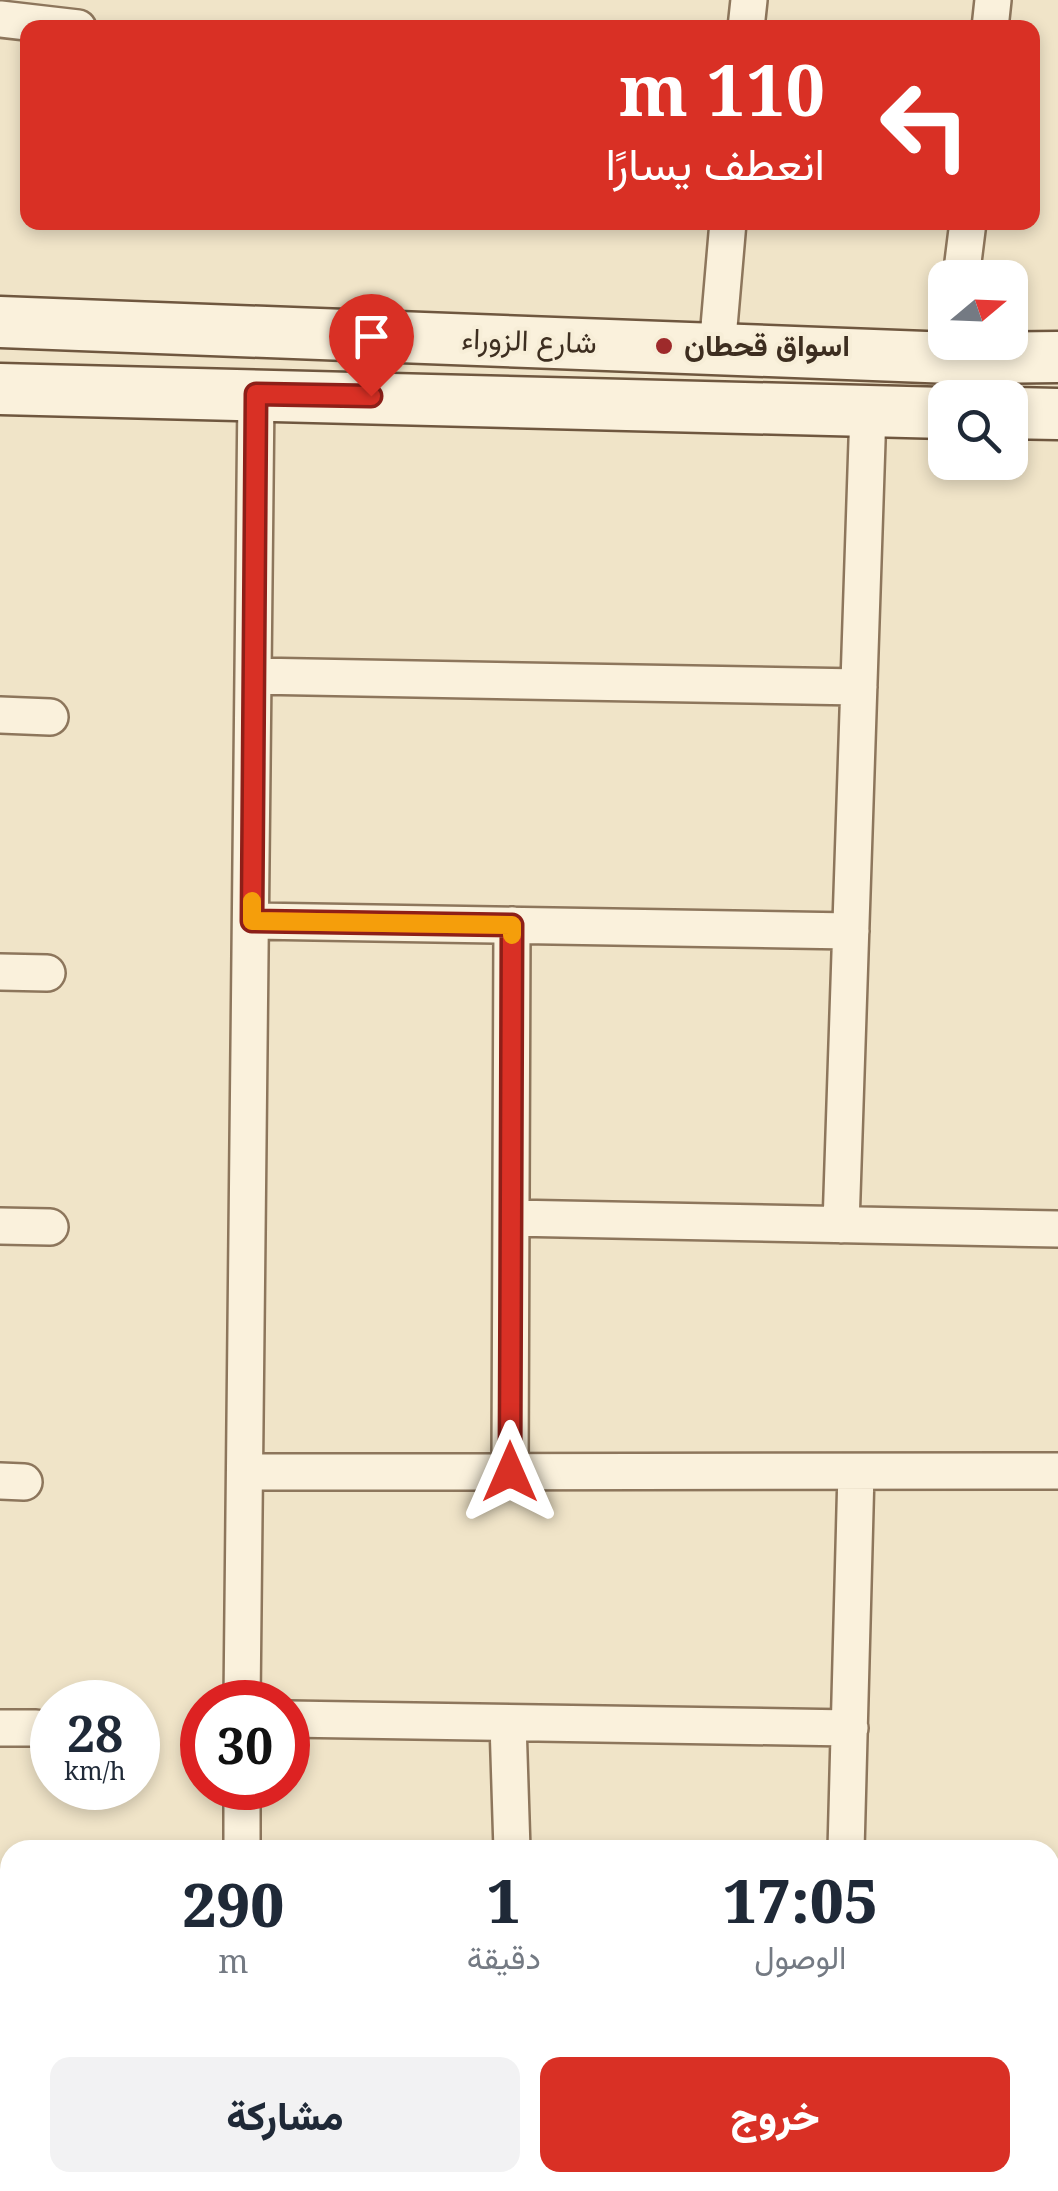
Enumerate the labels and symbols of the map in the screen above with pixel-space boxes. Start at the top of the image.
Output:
north arrow [928,260,1028,360]
pin [329,294,414,397]
street label: شارع الزوراء [461,317,597,363]
place label: اسواق قحطان [684,324,850,365]
marker: اسواق قحطان [653,335,675,357]
position arrow [458,1420,562,1524]
speed limit sign: 30 [180,1680,310,1810]

